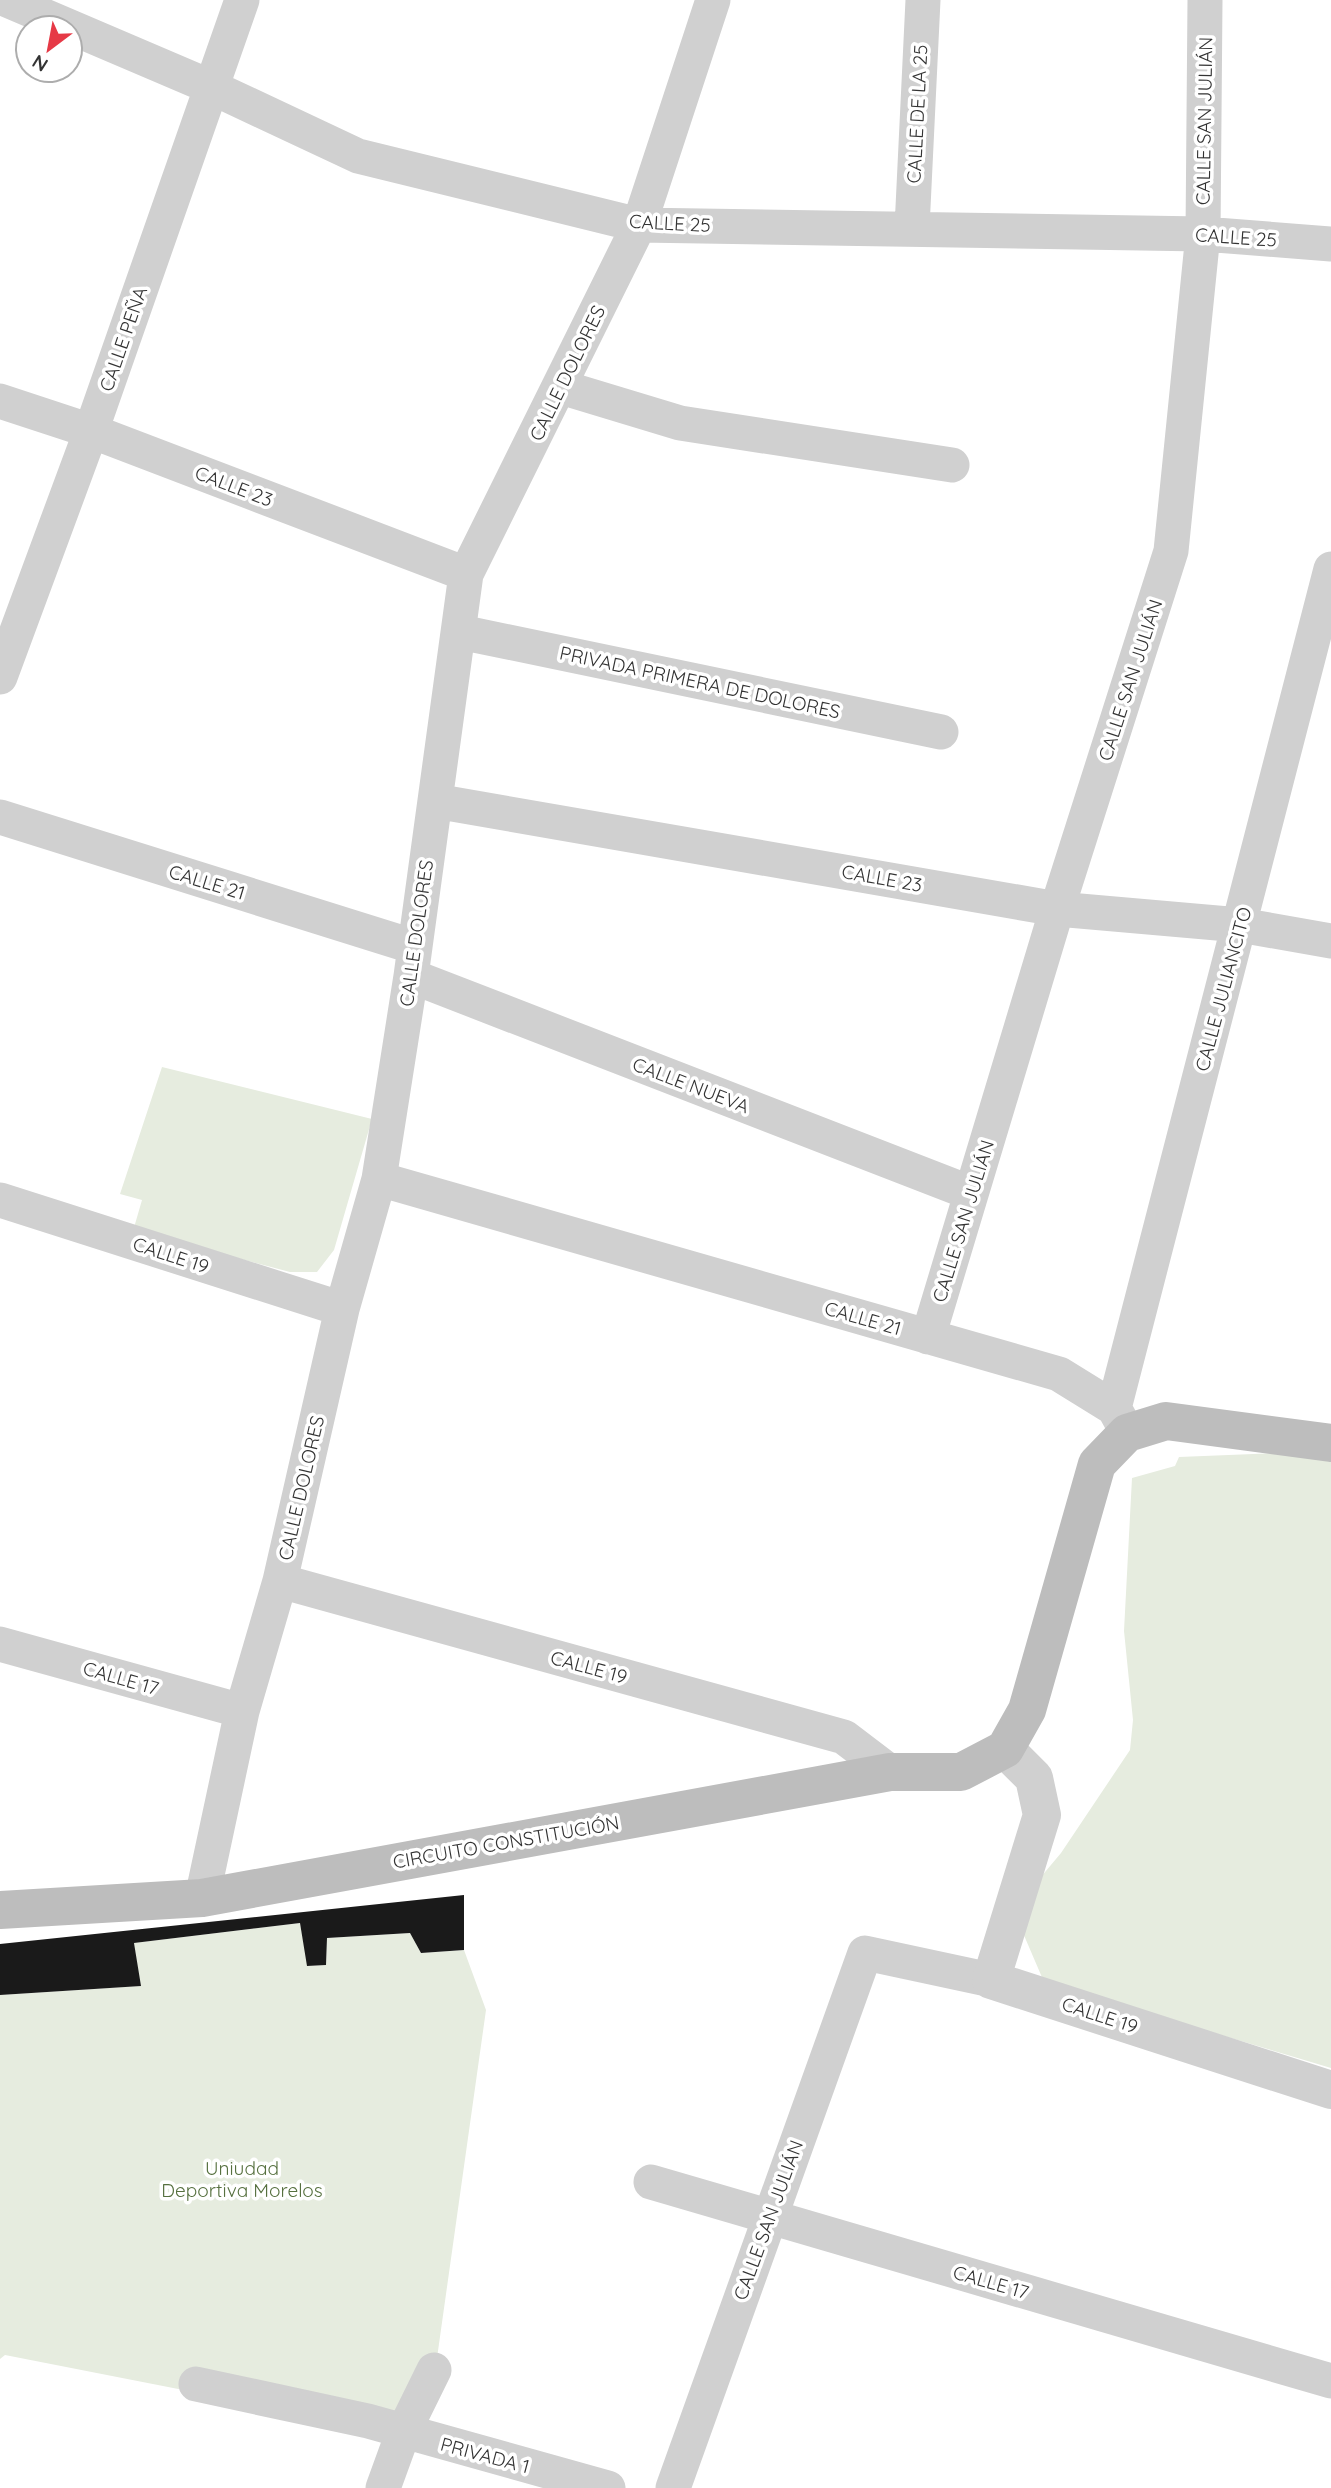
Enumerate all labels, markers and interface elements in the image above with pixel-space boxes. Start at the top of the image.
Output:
north arrow [14,14,84,84]
street label: CALLE SAN JULIÁN [1191,37,1217,205]
street label: CALLE DE LA 25 [901,44,933,184]
text: N [28,50,52,77]
street label: CALLE 25 [629,209,711,237]
street label: CALLE 25 [1194,222,1278,252]
street label: CALLE PEÑA [94,283,152,395]
street label: CALLE DOLORES [524,301,610,445]
street label: CALLE 23 [192,460,276,512]
street label: CALLE SAN JULIÁN [1093,596,1167,764]
street label: PRIVADA PRIMERA DE DOLORES [558,641,842,723]
street label: CALLE DOLORES [394,858,438,1008]
street label: CALLE 21 [166,859,248,905]
street label: CALLE 23 [840,859,924,897]
street label: CALLE JULIANCITO [1190,904,1256,1074]
street label: CALLE NUEVA [629,1052,753,1118]
street label: CALLE SAN JULIÁN [927,1137,999,1305]
street label: CALLE 19 [130,1231,212,1279]
street label: CALLE 21 [822,1296,904,1340]
street label: CALLE DOLORES [273,1413,329,1563]
street label: CALLE 19 [548,1645,630,1689]
street label: CALLE 17 [80,1656,162,1700]
street label: CIRCUITO CONSTITUCIÓN [391,1810,621,1874]
street label: CALLE 19 [1059,1991,1141,2039]
street label: CALLE SAN JULIÁN [728,2137,808,2303]
park label: Uniudad Deportiva Morelos [161,2156,323,2202]
street label: CALLE 17 [950,2260,1032,2304]
street label: PRIVADA 1 [438,2432,532,2478]

